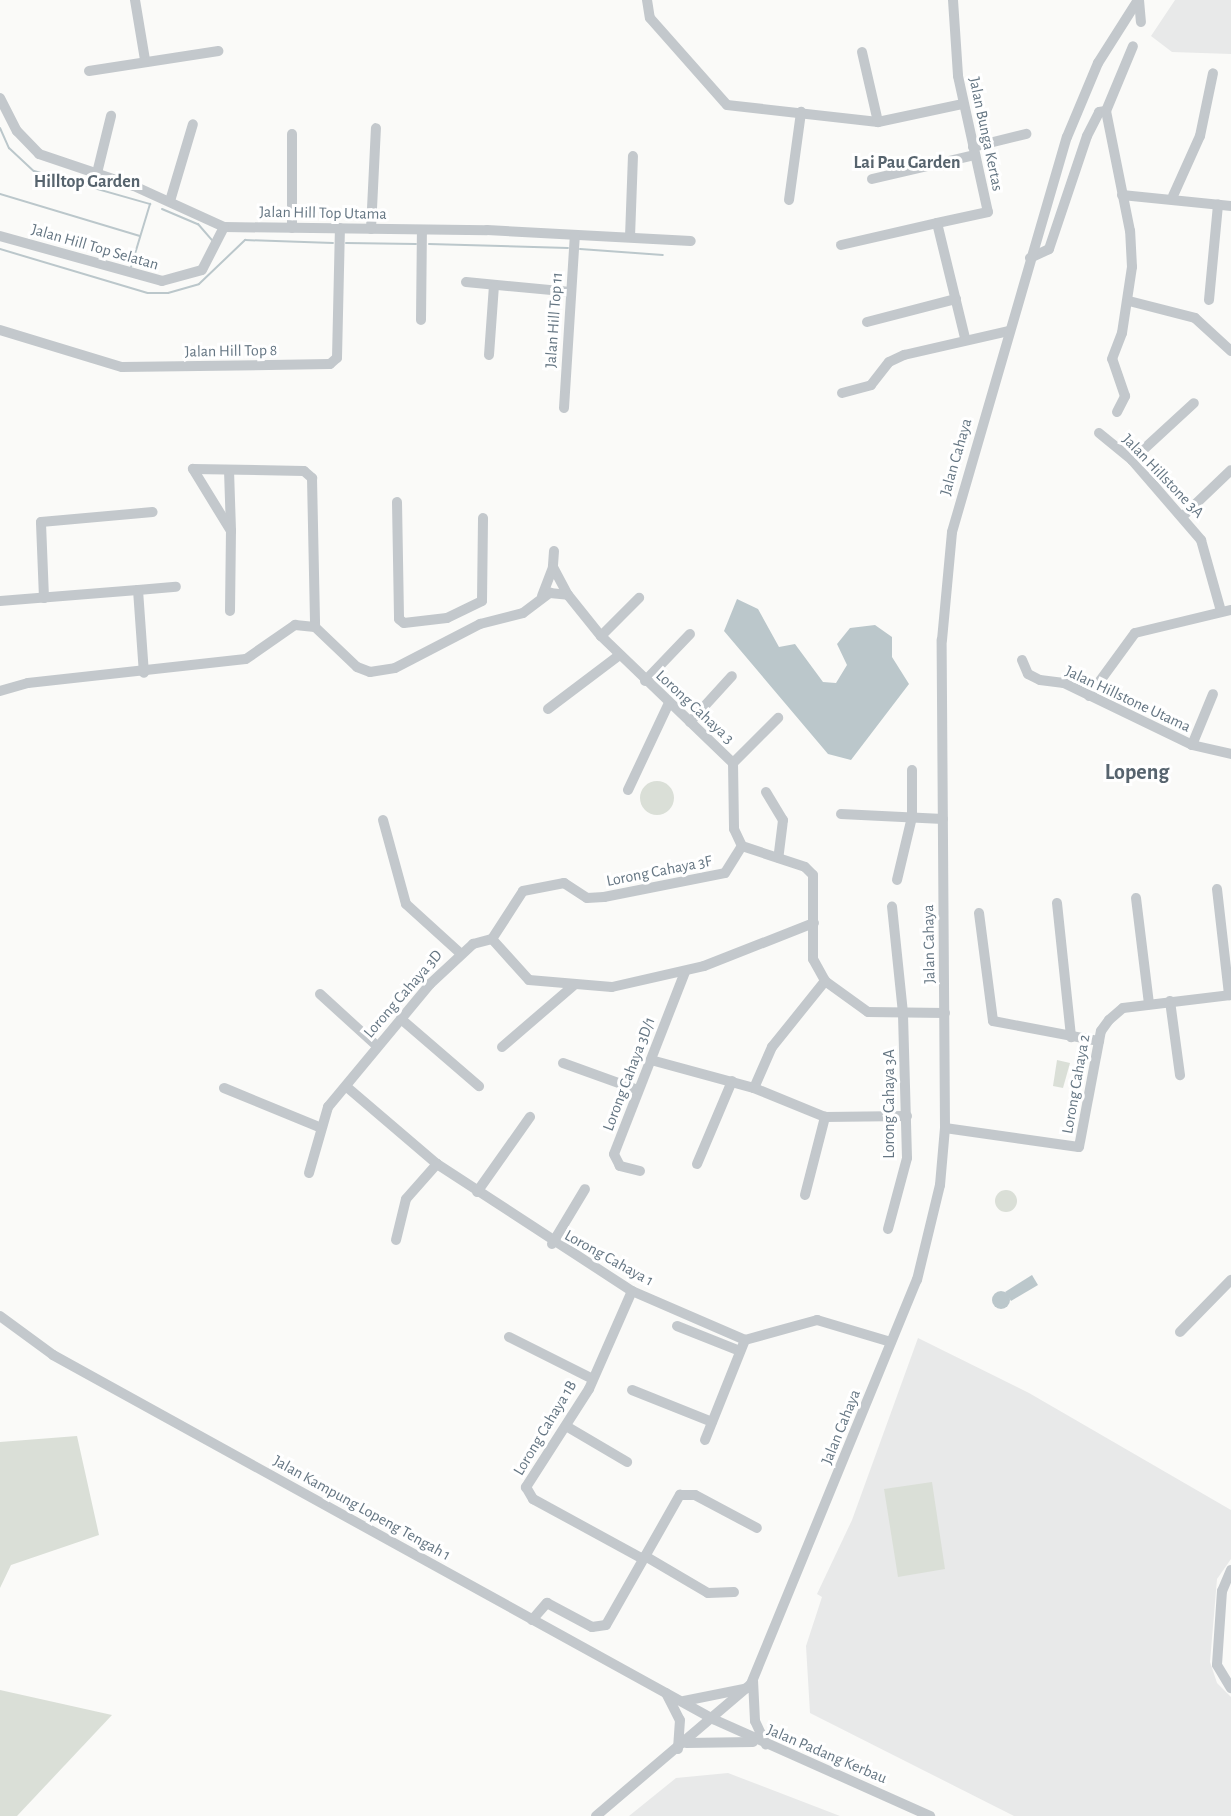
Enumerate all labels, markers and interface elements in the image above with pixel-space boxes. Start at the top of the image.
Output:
street label: Jalan Bunga Kertas [965,75,1007,193]
district label: Lai Pau Garden [853,152,961,174]
district label: Hilltop Garden [34,171,140,193]
street label: Jalan Hill Top Utama [259,202,387,224]
street label: Jalan Hill Top Selatan [29,220,161,274]
street label: Jalan Hill Top 11 [541,271,567,369]
street label: Jalan Hill Top 8 [185,341,277,361]
street label: Jalan Cahaya [936,416,976,498]
street label: Jalan Hillstone 3A [1118,430,1208,522]
street label: Jalan Hillstone Utama [1062,662,1194,736]
street label: Lorong Cahaya 3 [652,666,738,748]
district label: Lopeng [1105,760,1169,786]
street label: Lorong Cahaya 3F [605,851,713,891]
street label: Jalan Cahaya [919,904,939,984]
street label: Lorong Cahaya 3D [360,946,446,1042]
street label: Lorong Cahaya 3D/1 [598,1014,660,1134]
street label: Lorong Cahaya 2 [1058,1033,1094,1135]
street label: Lorong Cahaya 3A [879,1049,899,1159]
street label: Lorong Cahaya 1 [561,1226,657,1290]
street label: Lorong Cahaya 1B [509,1377,581,1479]
street label: Jalan Cahaya [817,1387,865,1467]
street label: Jalan Kampung Lopeng Tengah 1 [270,1451,454,1565]
street label: Jalan Padang Kerbau [764,1720,890,1788]

